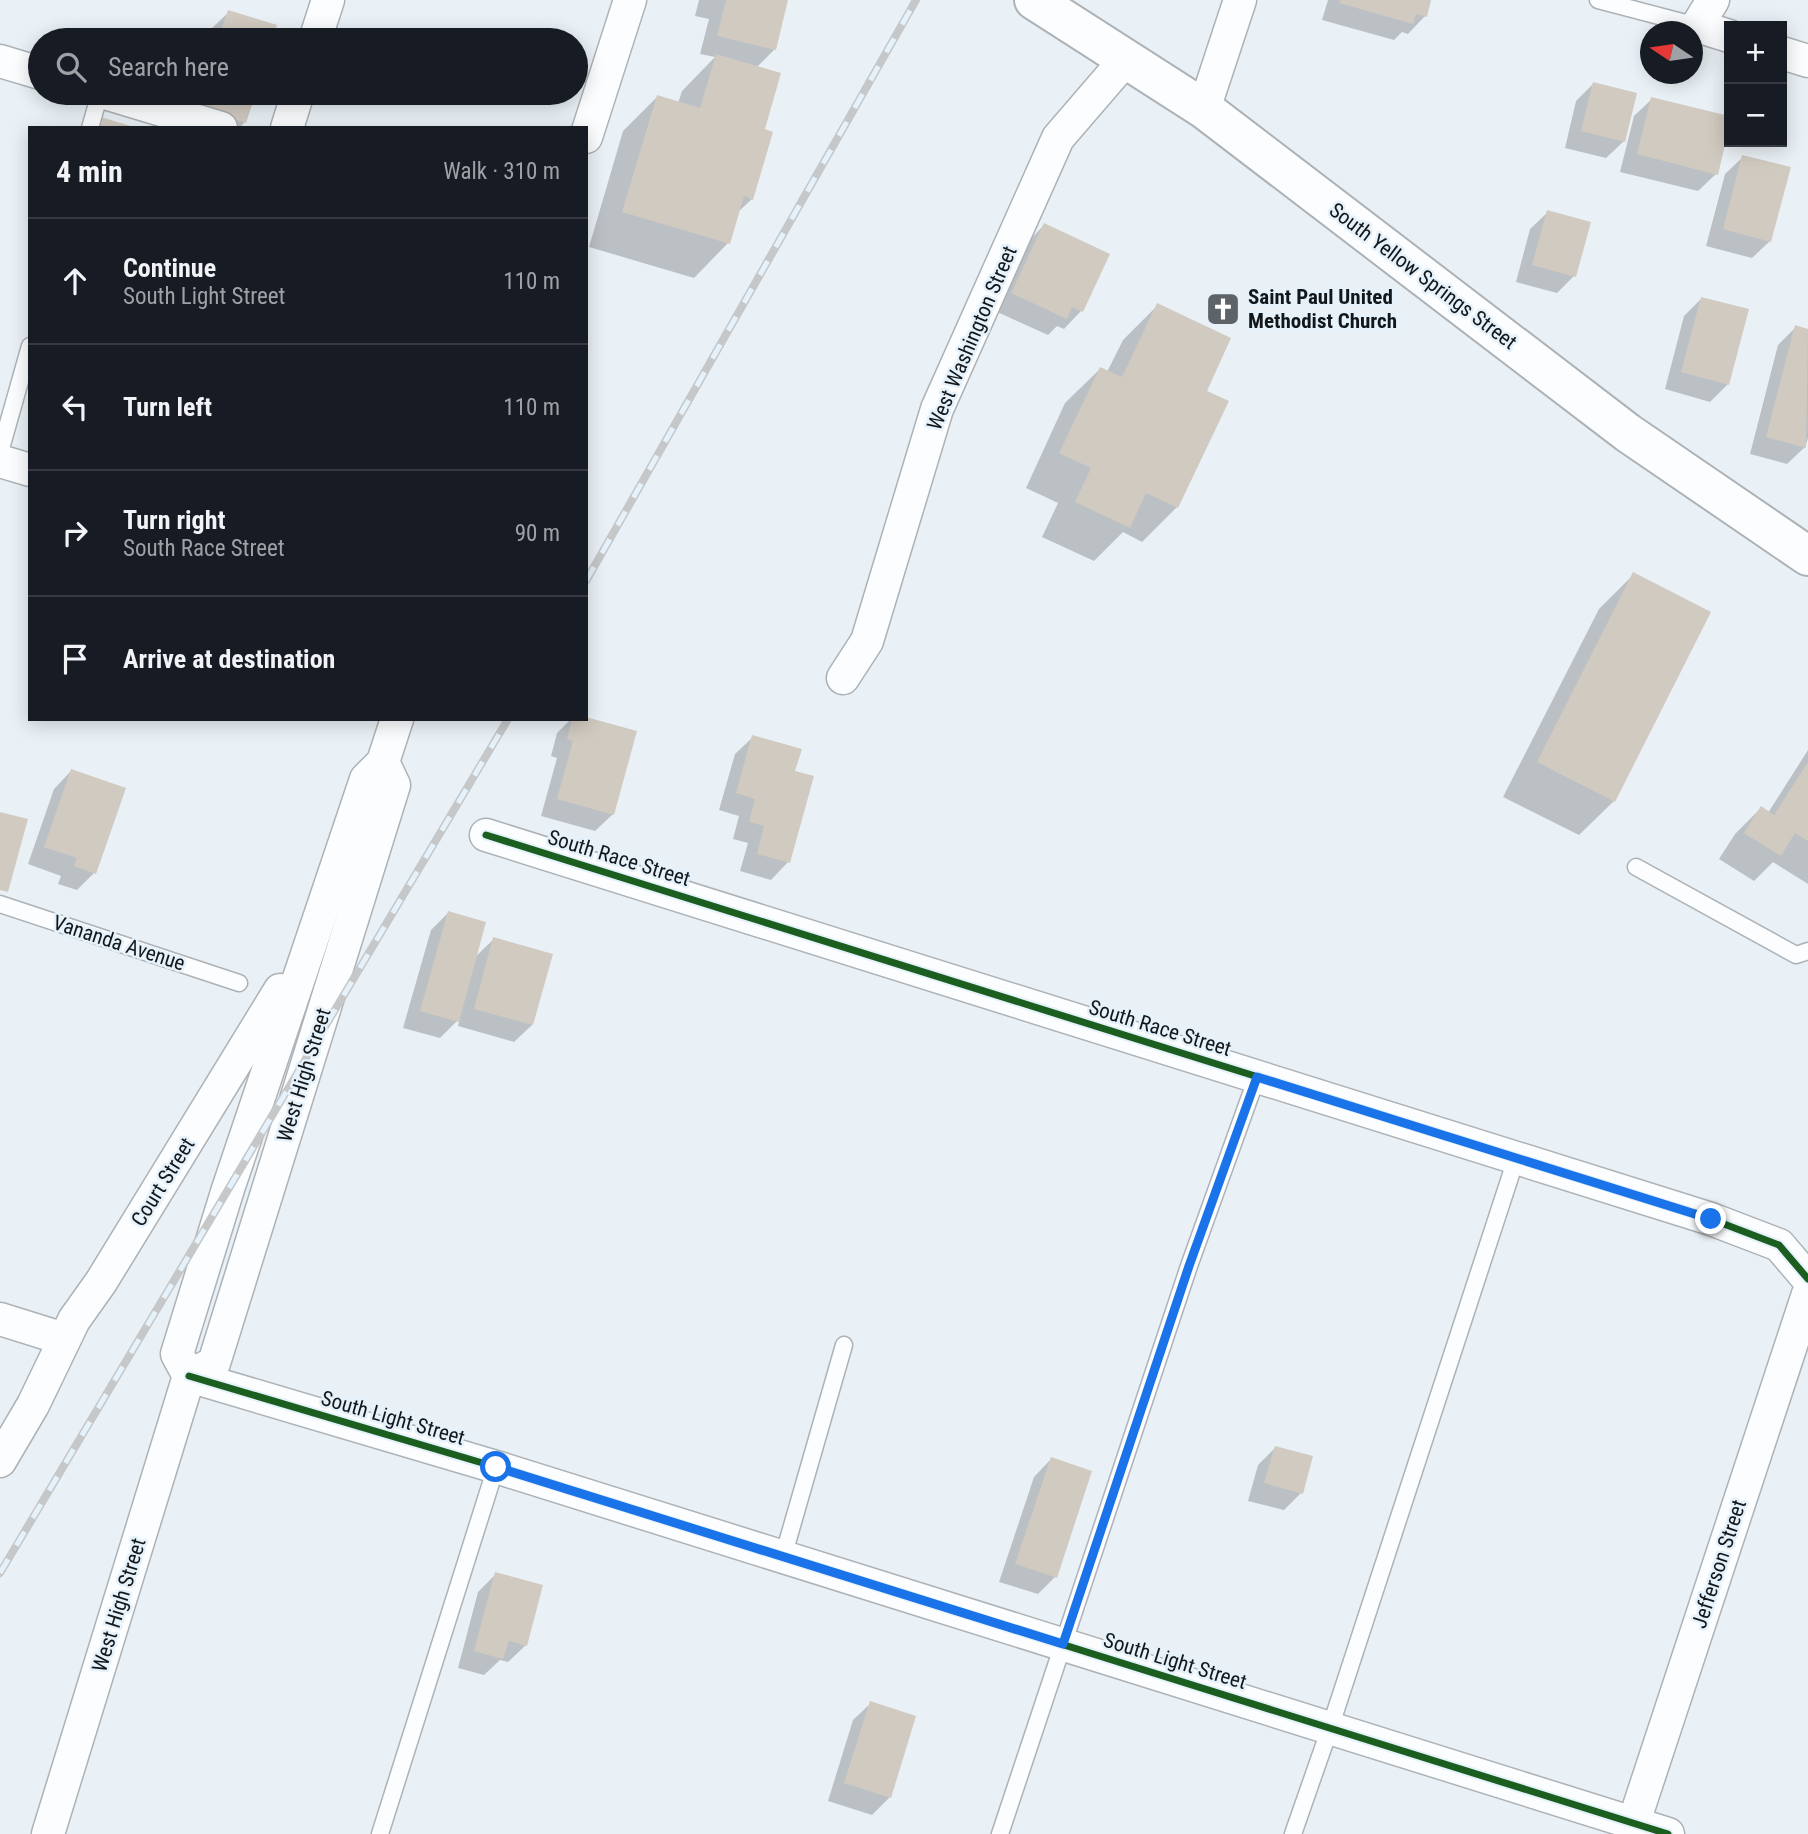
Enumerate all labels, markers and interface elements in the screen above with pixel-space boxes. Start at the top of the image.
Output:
north arrow [1640,21,1703,84]
map controls [1724,21,1787,147]
button: + [1724,21,1787,84]
search box [28,28,588,105]
icon: search [52,48,90,86]
text: Search here [108,52,229,82]
button: − [1724,84,1787,147]
text: 4 min [56,154,123,189]
text: Walk · 310 m [443,158,560,185]
street label: South Yellow Springs Street [1325,198,1521,354]
street label: West Washington Street [922,242,1022,434]
text: Continue [123,253,216,283]
icon: ahead [56,262,94,300]
text: 110 m [503,268,560,295]
text: South Light Street [123,283,285,310]
place label: Saint Paul United Methodist Church [1248,285,1397,333]
church icon: Saint Paul United Methodist Church [1204,290,1242,328]
icon: left [56,388,94,426]
text: Turn left [123,392,212,422]
text: 110 m [503,394,560,421]
text: Turn right [123,505,225,535]
icon: right [56,514,94,552]
text: 90 m [515,520,560,547]
text: South Race Street [123,535,285,562]
icon: arrive [56,640,94,678]
text: Arrive at destination [123,644,335,674]
street label: South Race Street [545,825,693,891]
street label: Vananda Avenue [50,910,188,976]
street label: South Race Street [1086,995,1234,1061]
street label: West High Street [272,1005,336,1145]
street label: Court Street [126,1133,200,1231]
route end [1695,1203,1726,1234]
street label: South Light Street [318,1386,468,1450]
route start [480,1451,511,1482]
street label: Jefferson Street [1687,1497,1751,1631]
street label: West High Street [87,1535,151,1675]
street label: South Light Street [1101,1628,1249,1694]

